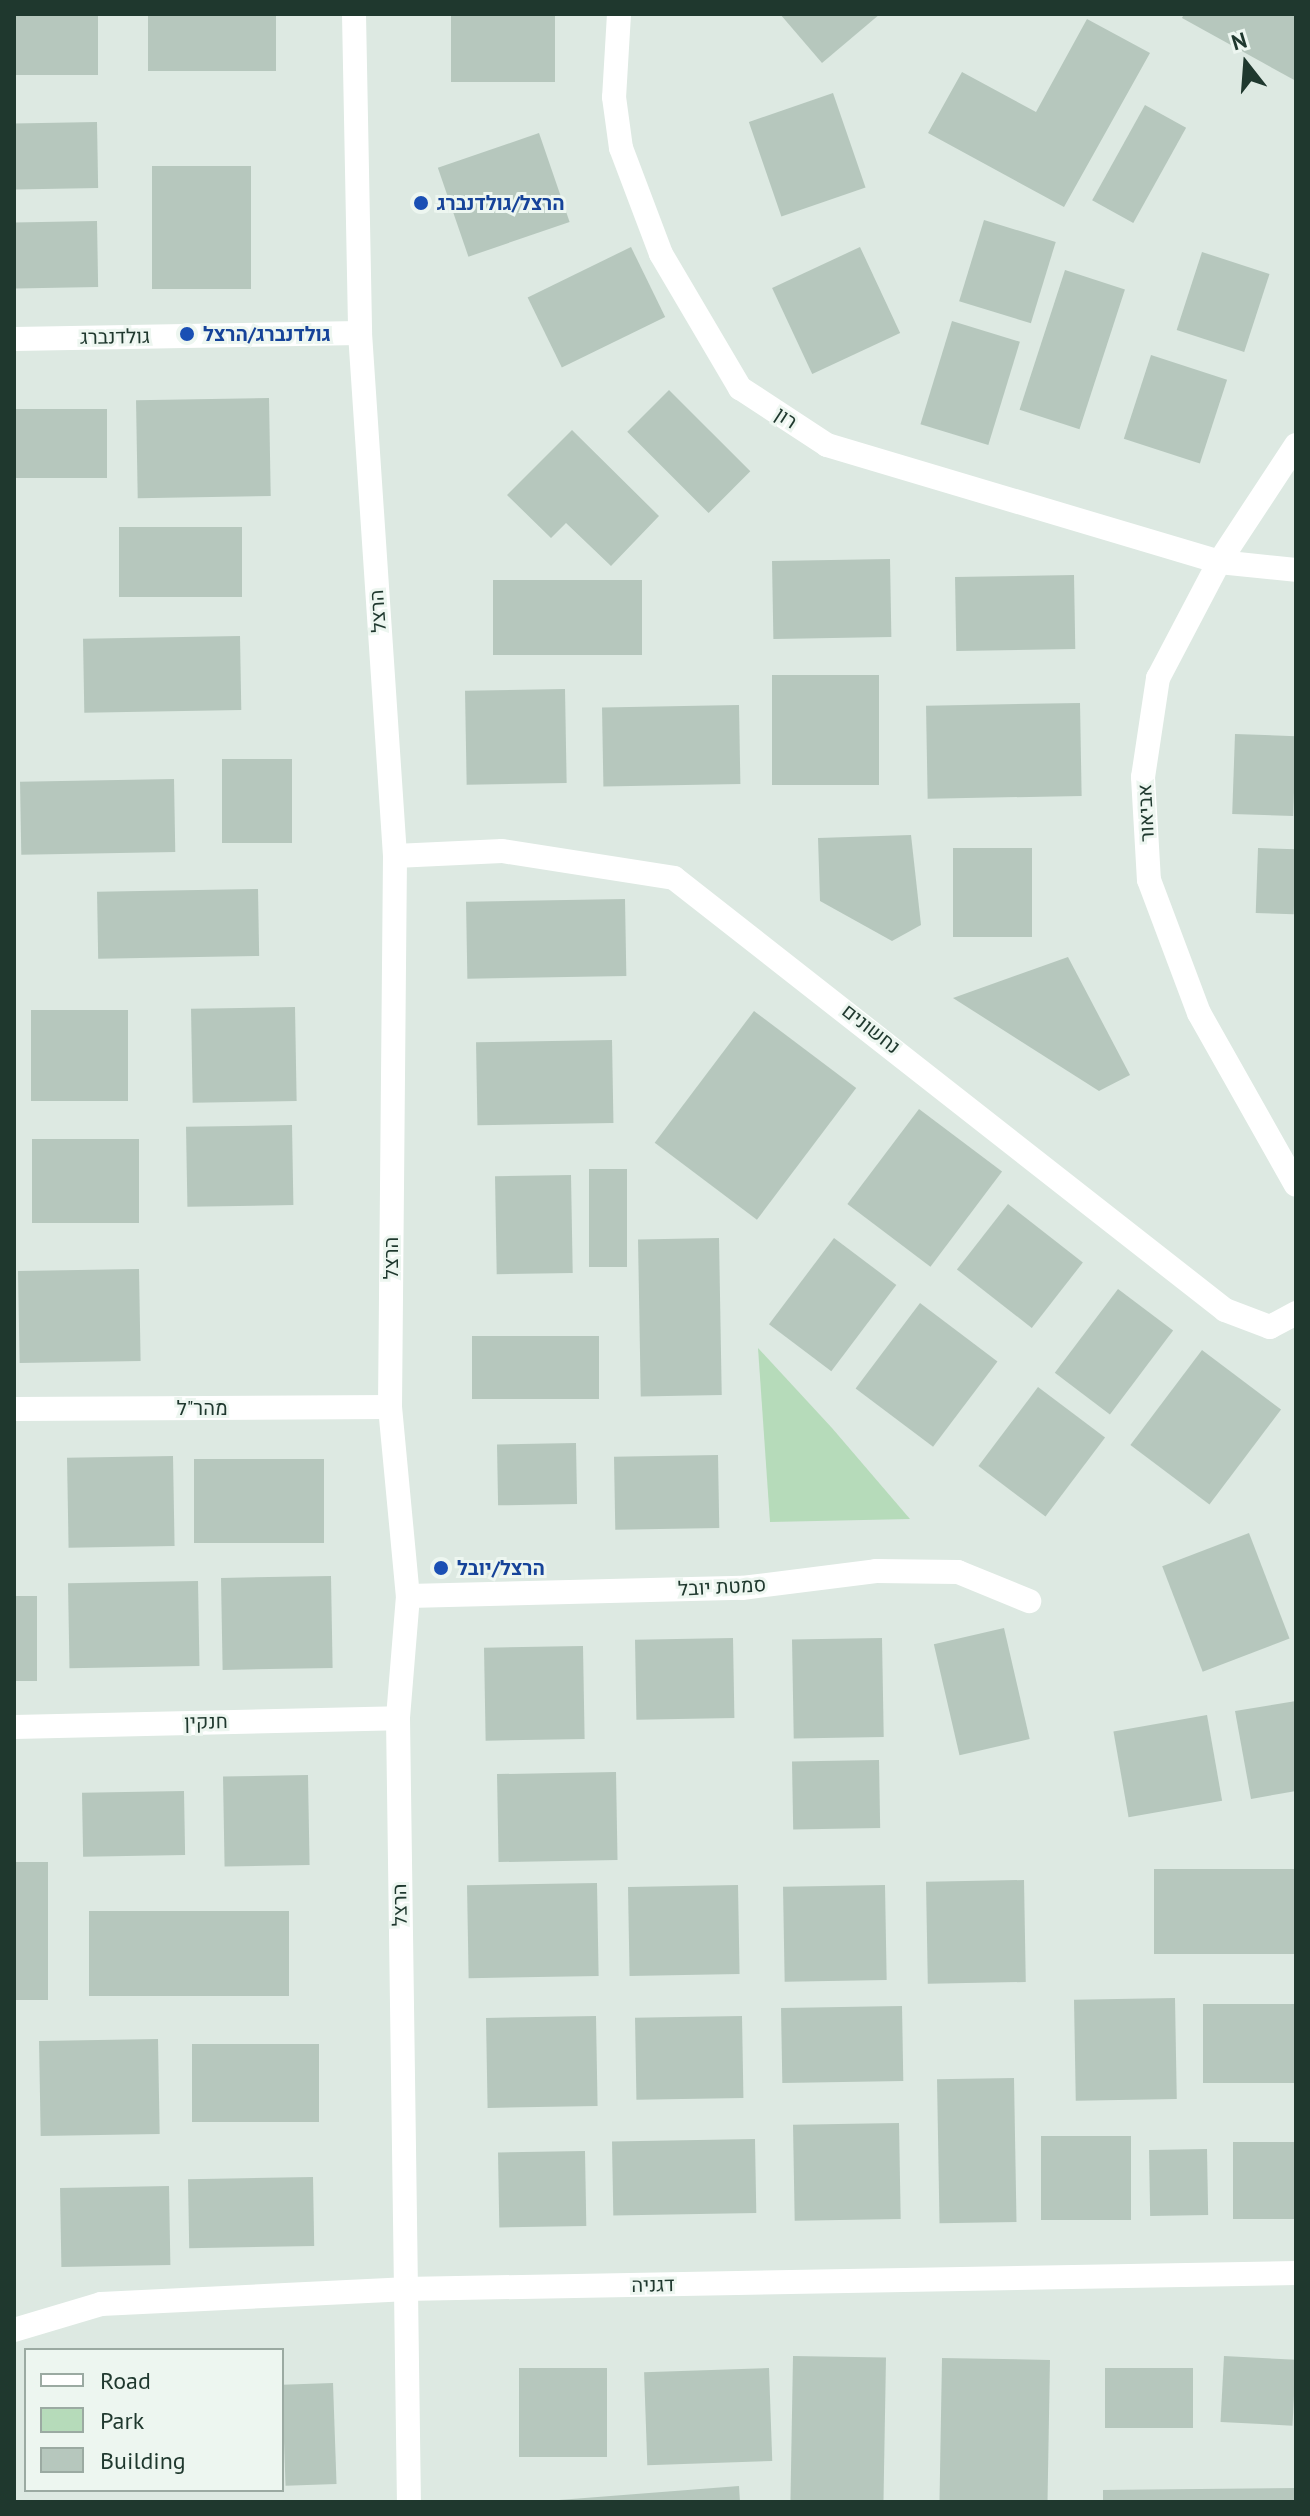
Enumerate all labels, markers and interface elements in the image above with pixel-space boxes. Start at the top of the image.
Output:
north arrow [1206,24,1286,104]
text: N [1228,26,1250,57]
place label: הרצל/גולדנברג [437,191,565,215]
marker: הרצל/גולדנברג [412,194,430,212]
place label: גולדנברג/הרצל [203,322,331,346]
street label: גולדנברג [80,324,150,350]
marker: גולדנברג/הרצל [178,325,196,343]
street label: רון [770,402,802,434]
street label: הרצל [365,589,391,633]
street label: אביאור [1133,783,1159,843]
street label: נחשונים [837,999,905,1059]
street label: הרצל [379,1237,403,1279]
street label: מהר"ל [176,1396,228,1420]
place label: הרצל/יובל [457,1556,545,1580]
marker: הרצל/יובל [432,1559,450,1577]
street label: סמטת יובל [677,1573,767,1601]
street label: חנקין [184,1710,228,1734]
street label: הרצל [388,1883,412,1927]
street label: דגניה [631,2273,675,2297]
legend [24,2348,284,2492]
text: Road [100,2365,151,2396]
text: Park [100,2405,144,2436]
text: Building [100,2445,186,2476]

